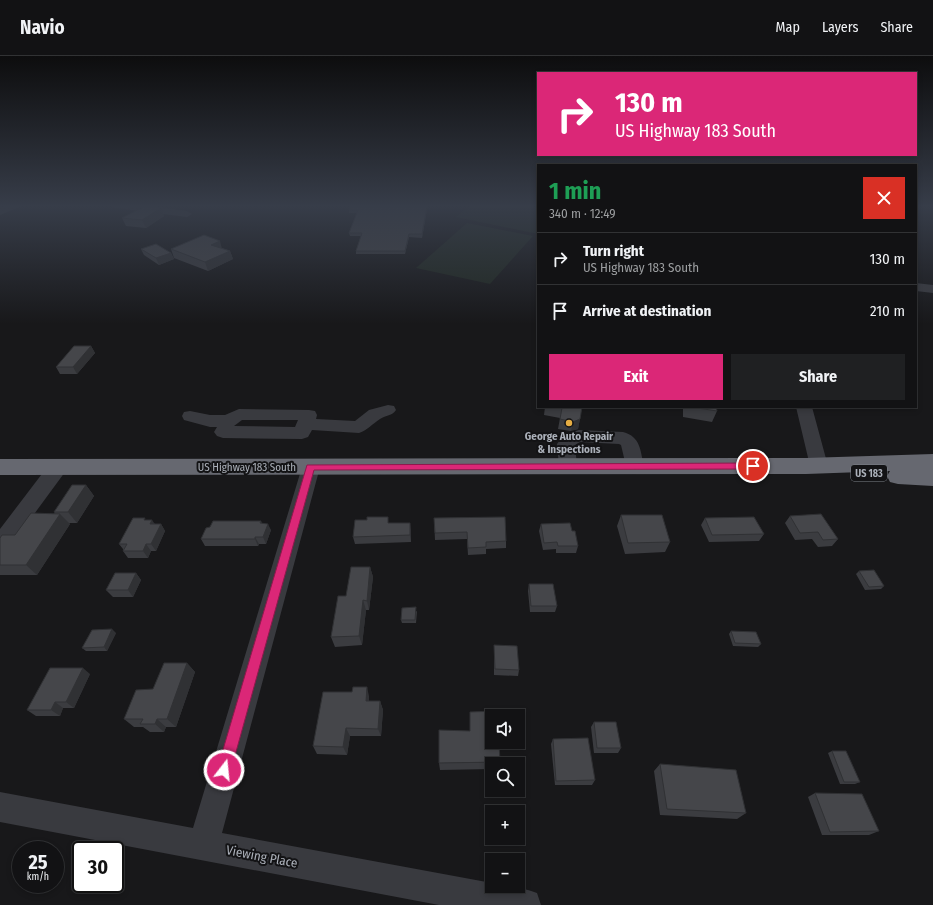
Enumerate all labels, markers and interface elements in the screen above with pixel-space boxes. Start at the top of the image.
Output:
text: Navio [20,16,65,39]
text: Map [776,19,800,36]
text: Layers [822,19,858,36]
text: Share [880,19,913,36]
text: 130 m [615,86,683,119]
icon: right [549,88,601,140]
text: US Highway 183 South [615,120,776,142]
text: 1 min [549,177,601,205]
button: close [863,177,905,219]
text: 340 m · 12:49 [549,206,616,221]
text: Turn right [583,242,644,260]
icon: right [549,248,571,270]
text: 130 m [870,250,905,268]
text: US Highway 183 South [583,260,699,275]
icon: arrive [549,300,571,322]
text: Arrive at destination [583,302,711,320]
text: 210 m [870,302,905,320]
button: Exit [549,354,723,400]
button: Share [731,354,905,400]
marker: George Auto Repair & Inspections [564,418,574,428]
place label: George Auto Repair & Inspections [525,430,614,456]
pin [736,449,770,483]
icon: arrive [742,455,764,477]
street label: US Highway 183 South [198,461,296,474]
road number: US 183 [851,465,887,481]
map controls [485,709,525,893]
button: sound [485,709,525,749]
position arrow [203,749,245,791]
button: search [485,757,525,797]
button: + [485,805,525,845]
speed limit sign: 30 [72,841,124,893]
street label: Viewing Place [225,842,299,871]
text: 25 [28,850,48,874]
button: − [485,853,525,893]
text: km/h [27,871,49,883]

